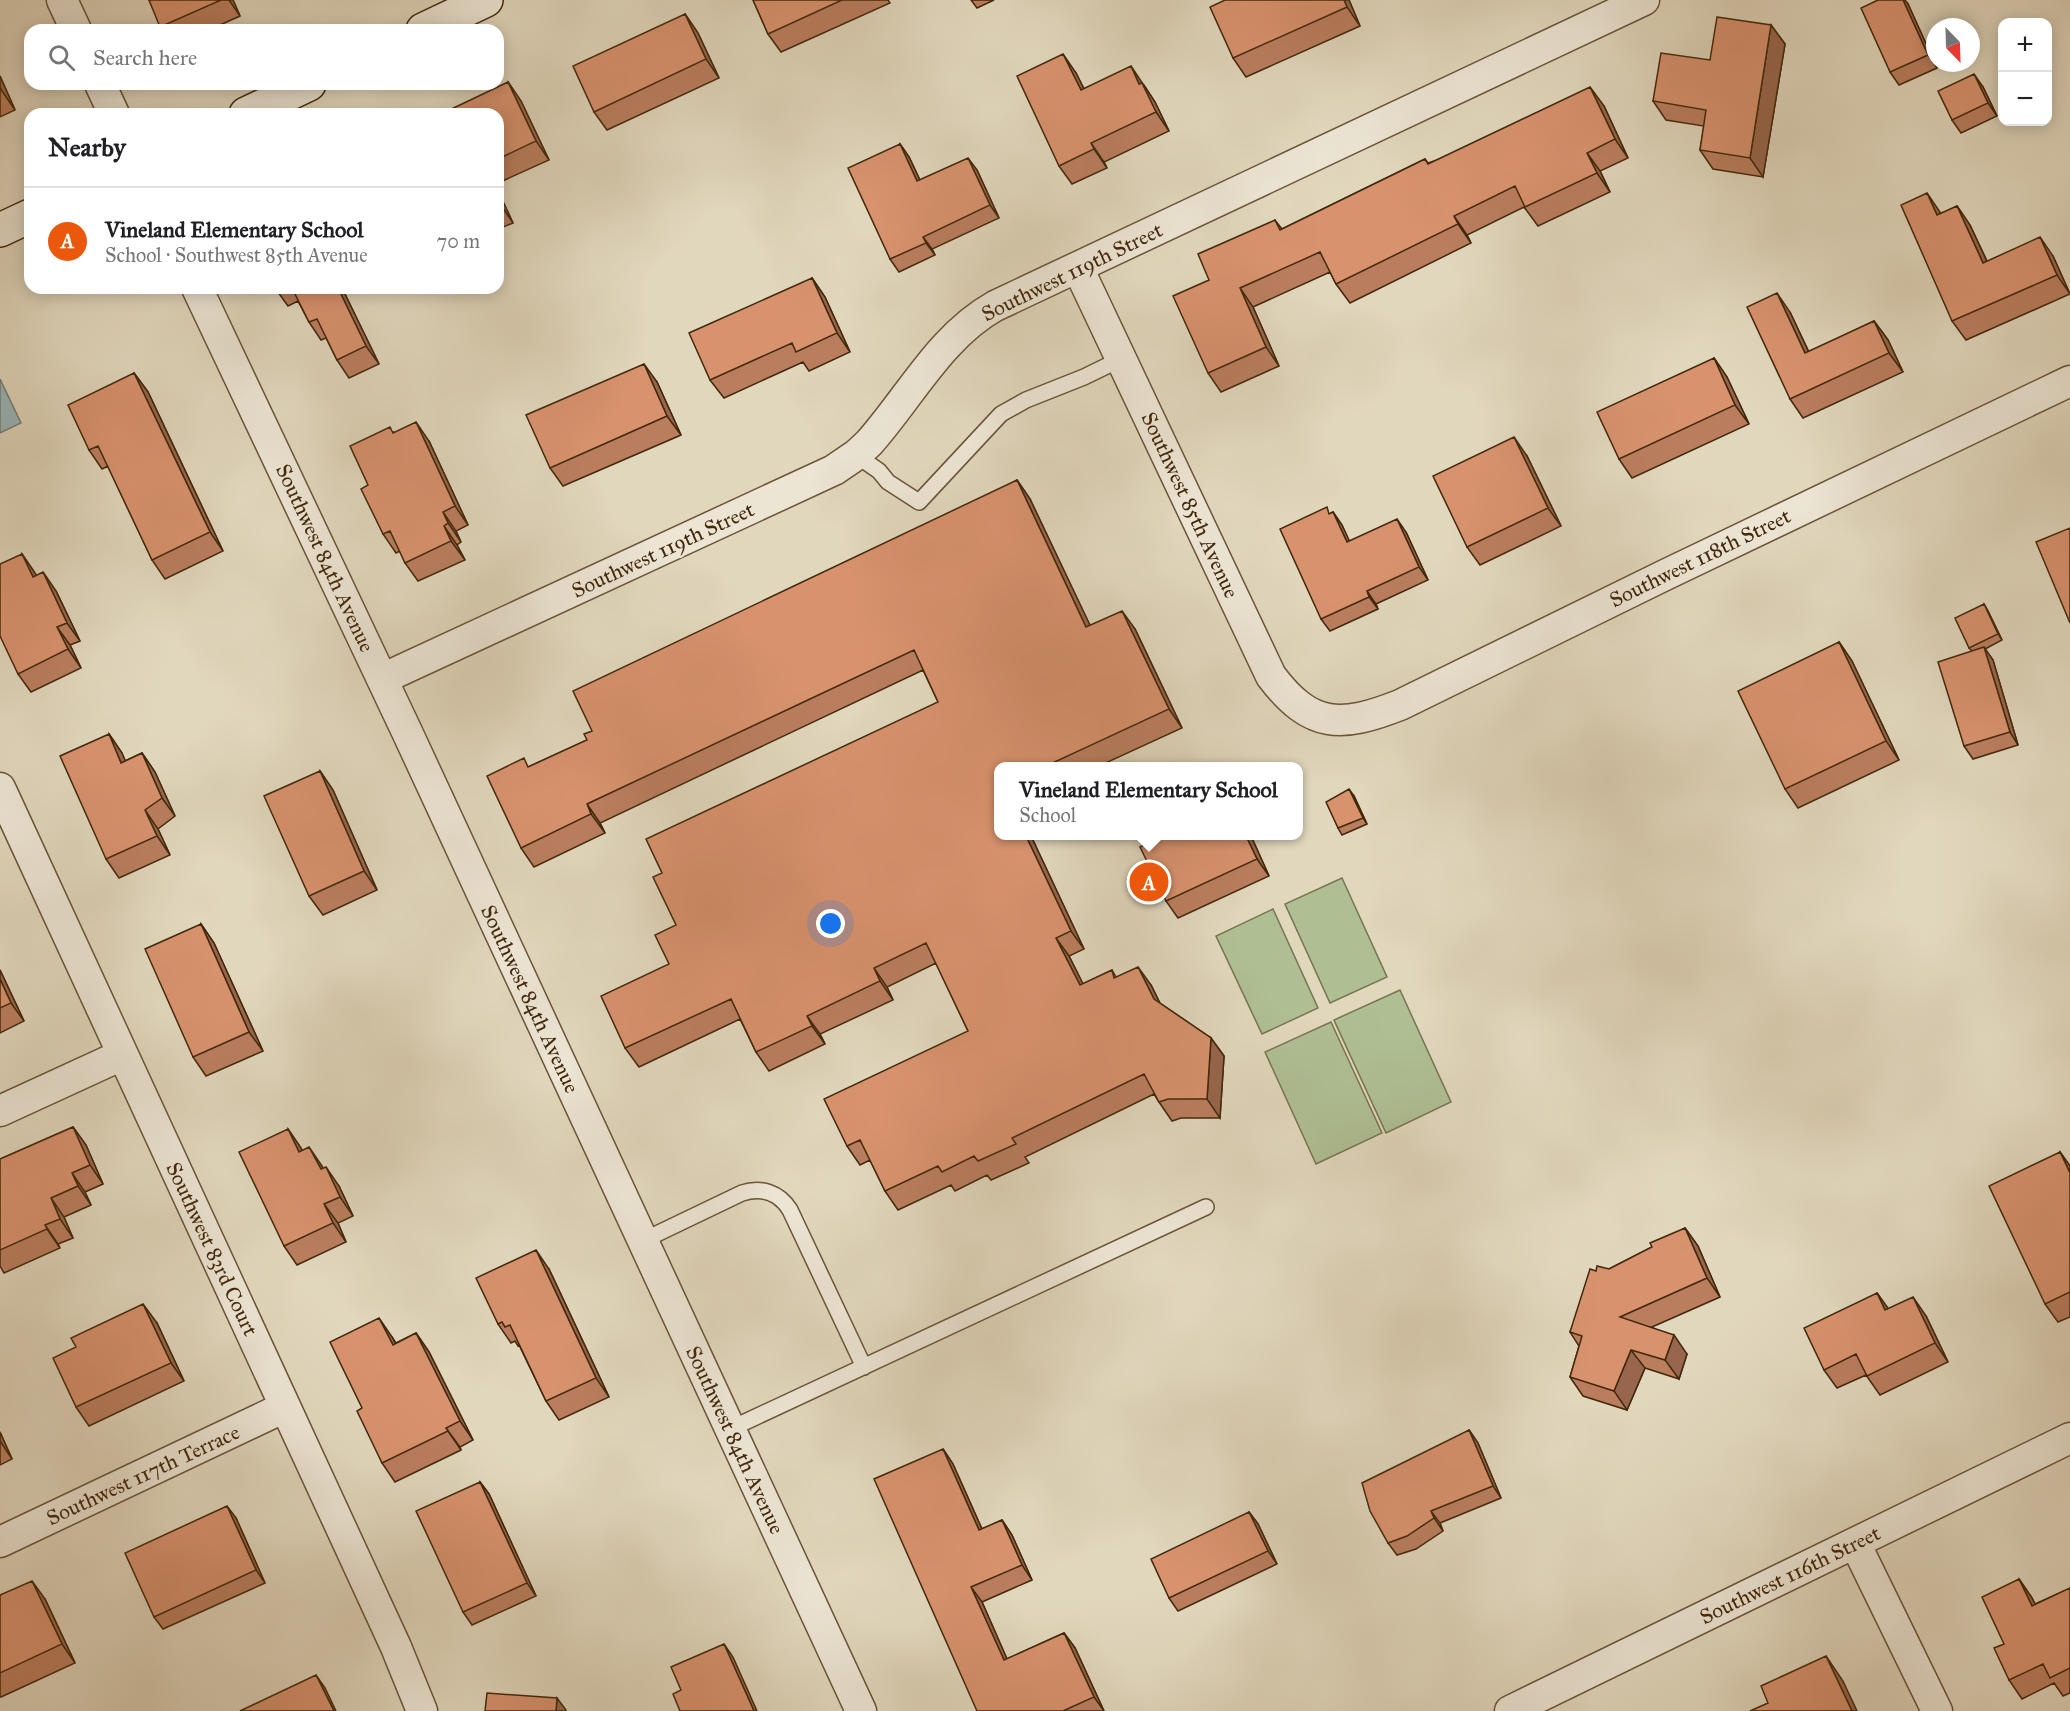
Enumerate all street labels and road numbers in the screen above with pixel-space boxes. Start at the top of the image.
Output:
street label: Southwest 119th Street [977,217,1167,327]
street label: Southwest 85th Avenue [1135,408,1245,602]
street label: Southwest 84th Avenue [270,460,380,656]
street label: Southwest 119th Street [568,496,759,604]
street label: Southwest 118th Street [1605,503,1795,613]
street label: Southwest 84th Avenue [475,901,585,1097]
street label: Southwest 83rd Court [160,1158,264,1341]
street label: Southwest 84th Avenue [680,1342,790,1538]
street label: Southwest 117th Terrace [42,1419,244,1531]
street label: Southwest 116th Street [1695,1520,1885,1630]

